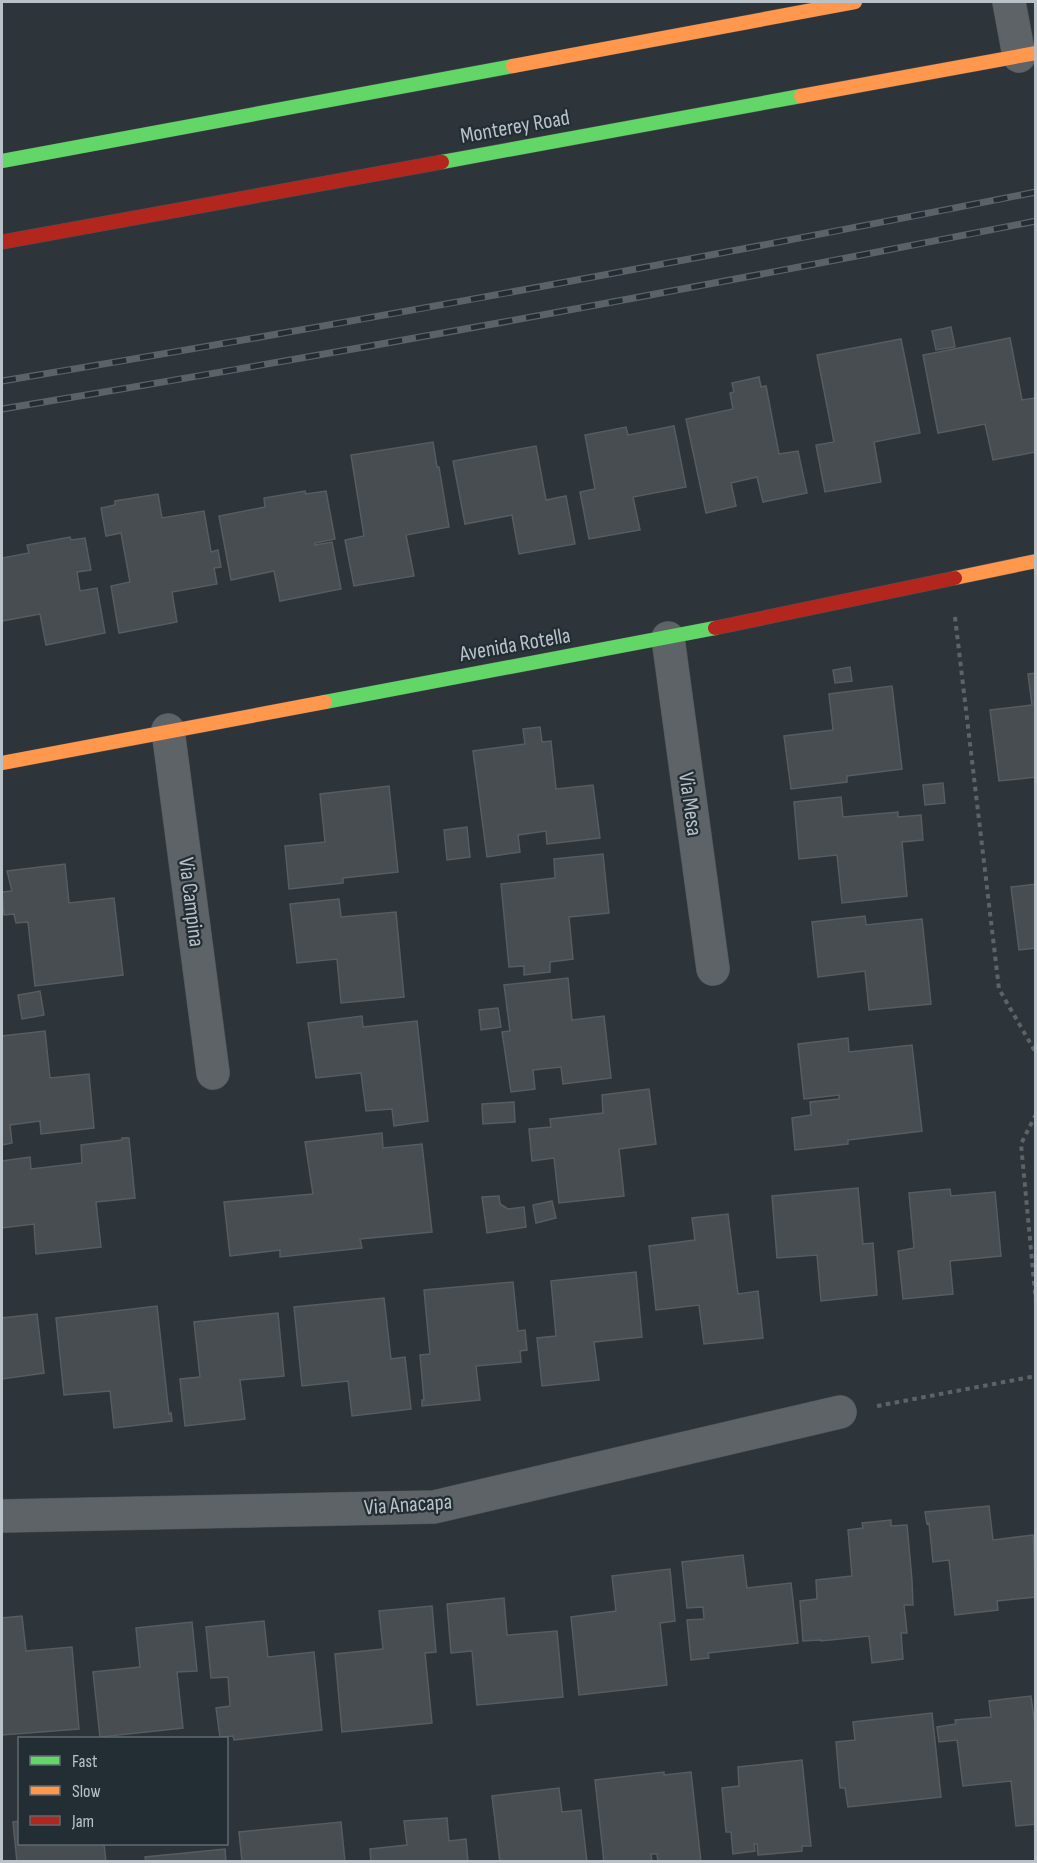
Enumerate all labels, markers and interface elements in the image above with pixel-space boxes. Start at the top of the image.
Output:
street label: Monterey Road [458,104,572,150]
street label: Avenida Rotella [456,622,573,668]
street label: Via Mesa [672,770,708,838]
street label: Via Campina [172,856,210,948]
street label: Via Anacapa [363,1488,453,1522]
legend [18,1737,228,1845]
text: Fast [72,1751,98,1772]
text: Slow [72,1781,101,1802]
text: Jam [71,1811,94,1832]

